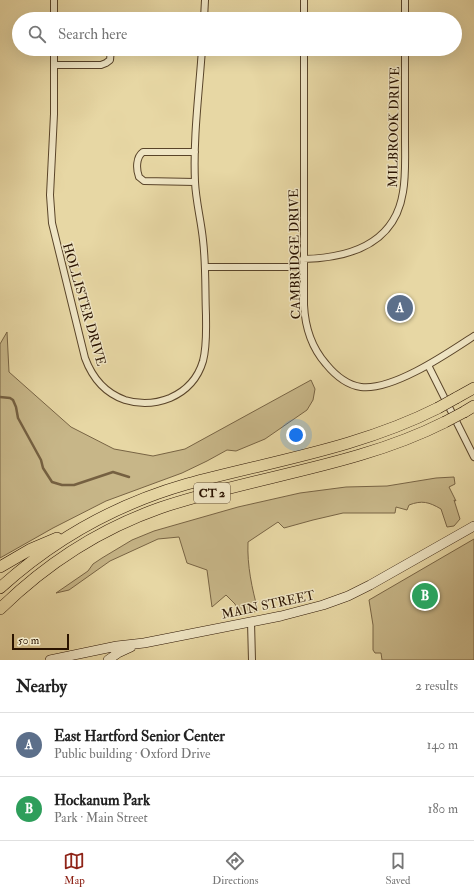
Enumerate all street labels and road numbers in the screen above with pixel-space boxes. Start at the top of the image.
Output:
street label: MILBROOK DRIVE [385,66,403,188]
street label: CAMBRIDGE DRIVE [286,189,304,319]
street label: HOLLISTER DRIVE [59,241,109,367]
road number: CT 2 [194,483,230,503]
street label: MAIN STREET [220,587,317,623]

